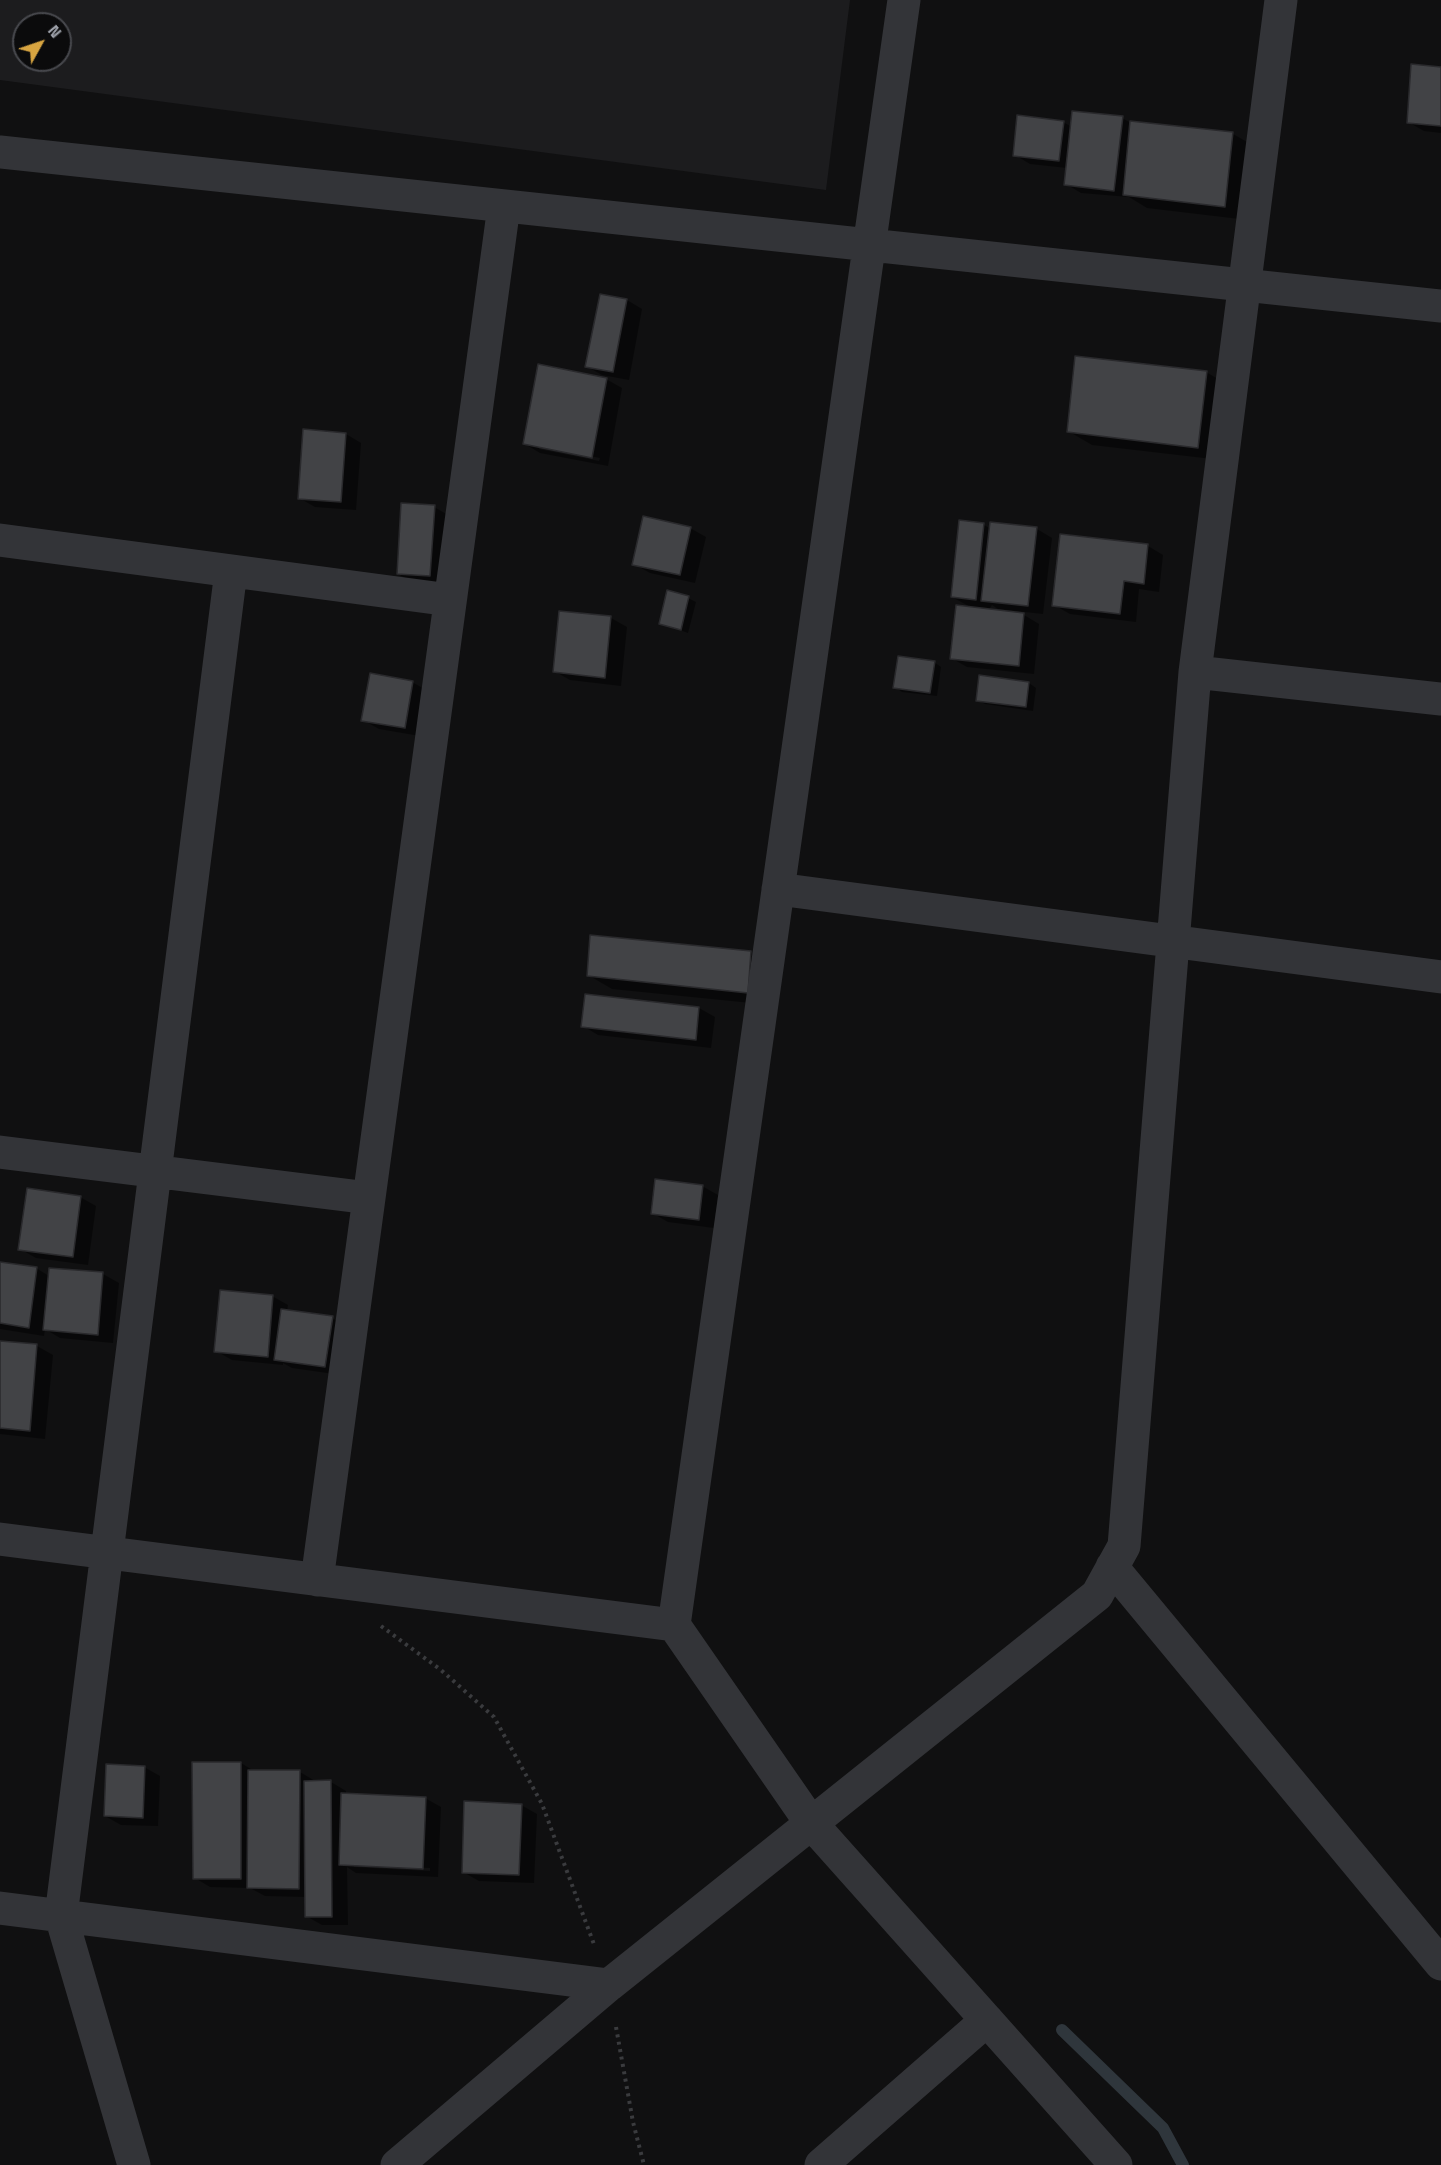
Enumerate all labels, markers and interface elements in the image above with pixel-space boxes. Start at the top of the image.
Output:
north arrow [12,12,72,72]
text: N [43,21,66,42]

